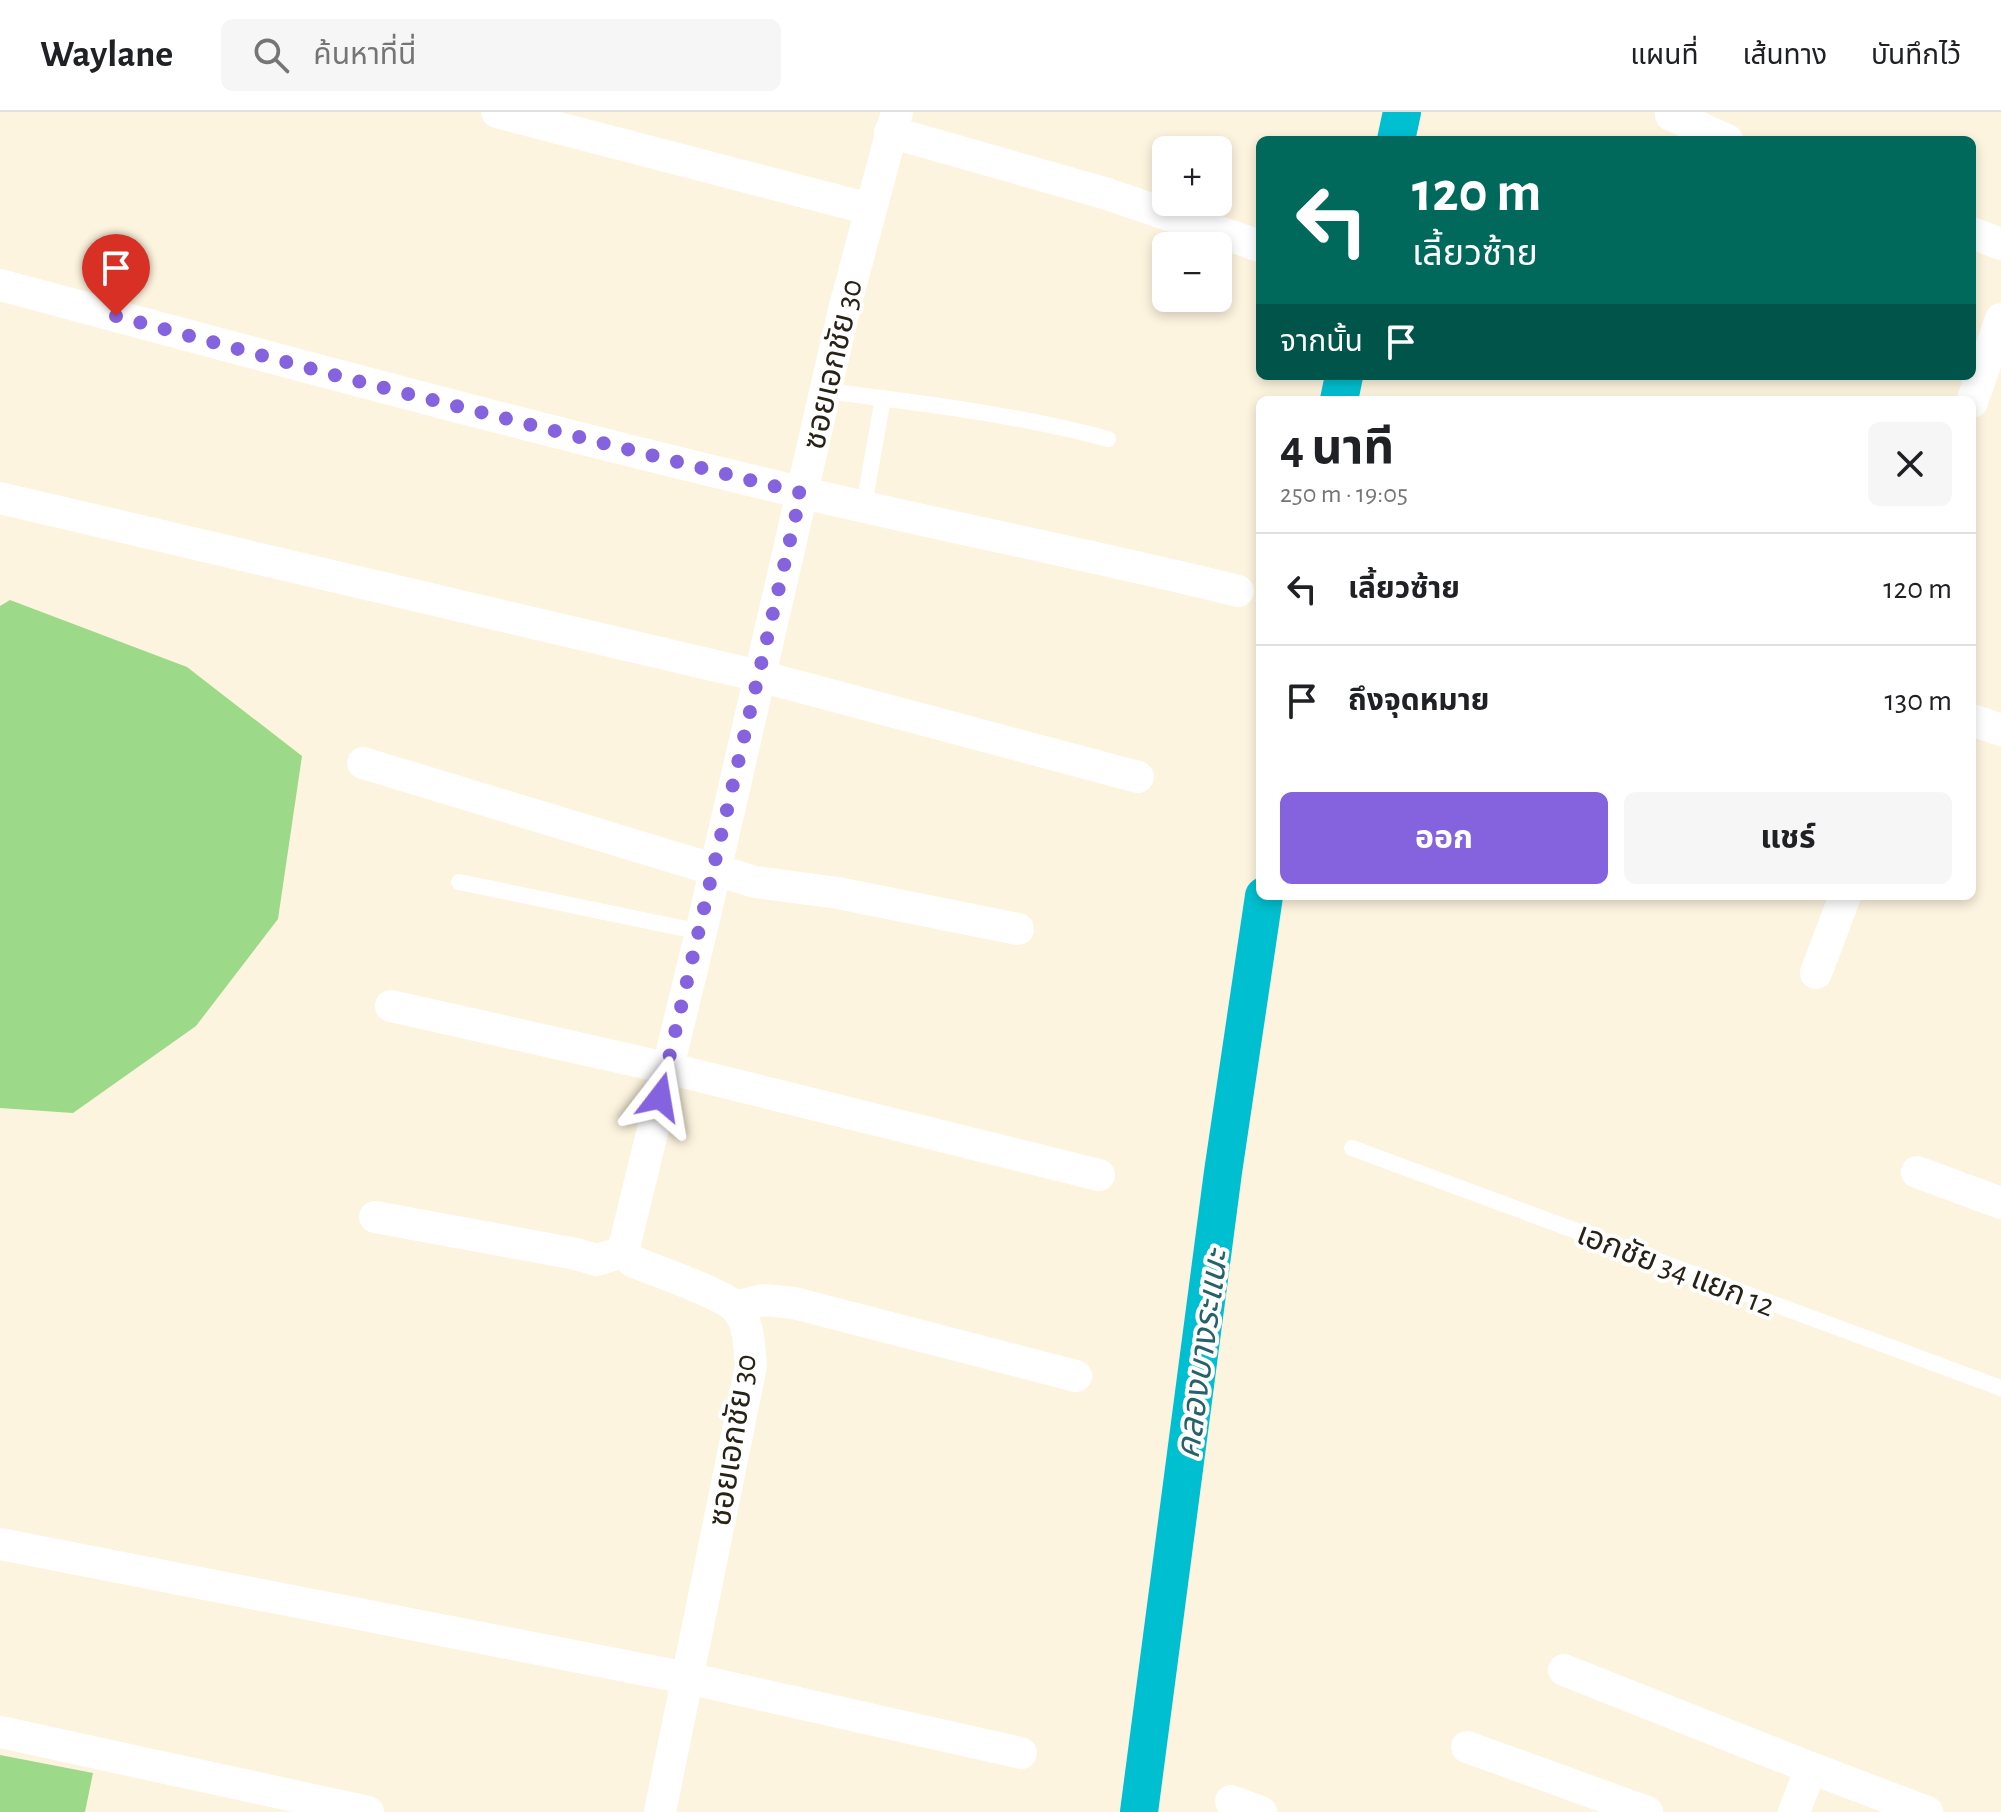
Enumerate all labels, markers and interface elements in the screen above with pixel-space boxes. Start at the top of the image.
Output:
search box [221,19,781,91]
icon: search [249,33,293,77]
text: Waylane [40,36,173,74]
text: ค้นหาที่นี่ [313,40,417,70]
text: แผนที่ [1630,42,1698,70]
text: เส้นทาง [1742,42,1827,70]
text: บันทึกไว้ [1871,42,1961,70]
map controls [1152,136,1232,312]
button: + [1152,136,1232,216]
text: 120 m [1412,165,1541,221]
icon: left [1280,168,1384,272]
button: − [1152,232,1232,312]
pin [82,234,150,316]
text: เลี้ยวซ้าย [1412,236,1538,272]
icon: arrive [94,246,138,290]
street label: ซอยเอกชัย 30 [798,276,868,453]
icon: arrive [1379,320,1423,364]
text: จากนั้น [1280,327,1363,357]
button: close [1868,422,1952,506]
text: 4 นาที [1280,425,1394,473]
text: 250 m · 19:05 [1280,481,1408,507]
icon: left [1280,567,1324,611]
text: เลี้ยวซ้าย [1348,574,1460,604]
text: 120 m [1883,574,1952,604]
icon: arrive [1280,679,1324,723]
text: ถึงจุดหมาย [1348,686,1489,716]
text: 130 m [1885,686,1952,716]
button: ออก [1280,792,1608,884]
button: แชร์ [1624,792,1952,884]
position arrow [618,1055,702,1139]
street label: เอกชัย 34 แยก 12 [1572,1218,1779,1322]
water label: คลองบางระแนะ [1172,1245,1235,1461]
street label: ซอยเอกชัย 30 [704,1352,762,1529]

